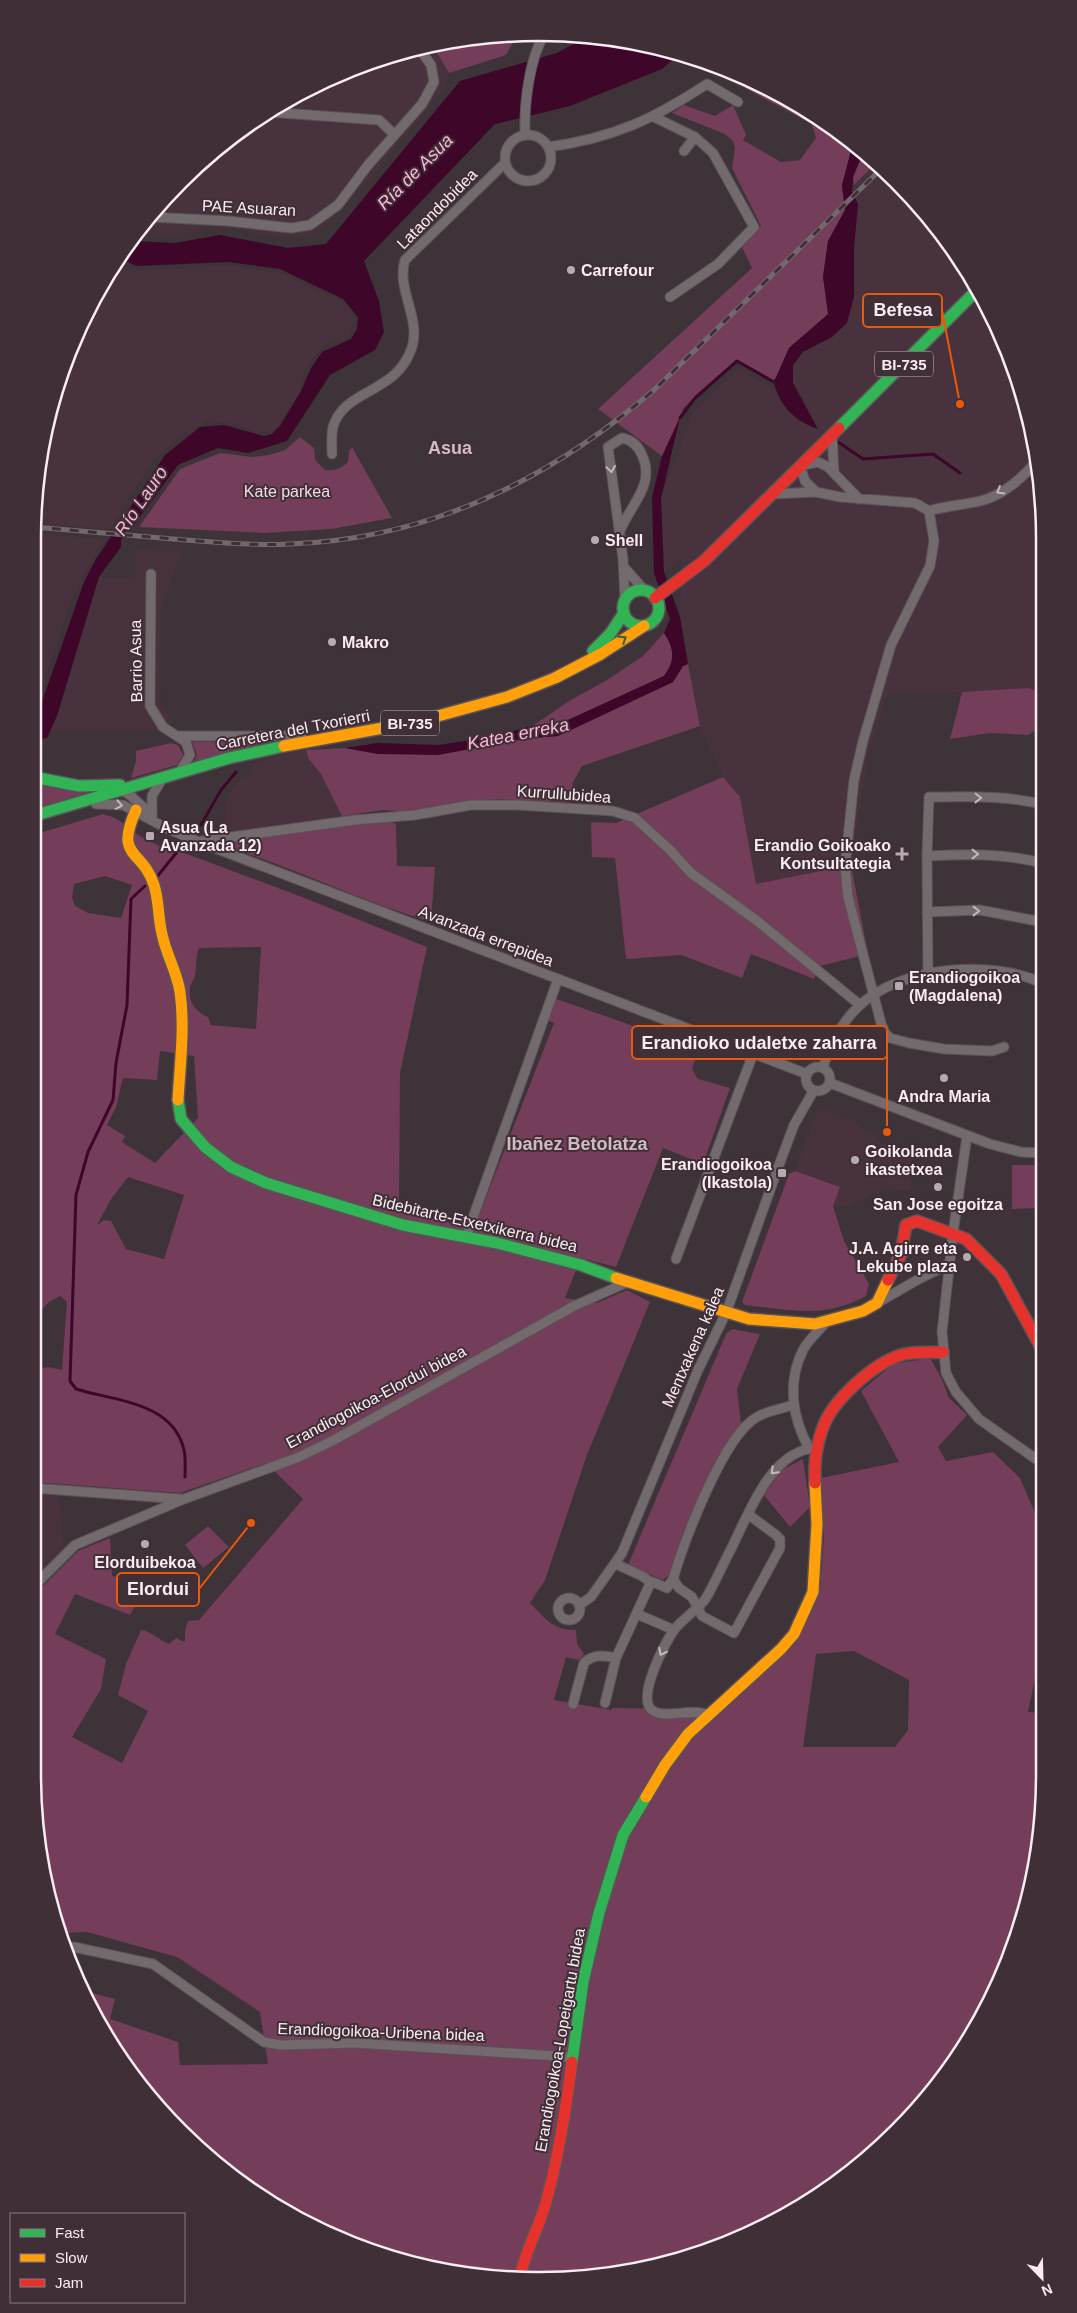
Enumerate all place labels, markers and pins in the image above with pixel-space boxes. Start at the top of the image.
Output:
place label: Carrefour [581,262,654,279]
marker: Carrefour [565,264,577,276]
callout: Befesa [863,294,942,327]
place label: Shell [605,532,643,549]
marker: Shell [589,534,601,546]
place label: Makro [342,634,389,651]
marker: Makro [326,636,338,648]
place label: Asua (La Avanzada 12) [160,819,262,854]
marker: Asua (La Avanzada 12) [144,830,156,842]
place label: Erandio Goikoako Kontsultategia [754,837,891,872]
marker: Erandio Goikoako Kontsultategia [895,847,909,861]
place label: Erandiogoikoa (Magdalena) [909,969,1020,1004]
marker: Erandiogoikoa (Magdalena) [893,980,905,992]
callout: Erandioko udaletxe zaharra [632,1026,887,1059]
marker: Andra Maria [938,1072,950,1084]
place label: Andra Maria [898,1088,990,1105]
place label: Goikolanda ikastetxea [865,1143,952,1178]
marker: Goikolanda ikastetxea [849,1154,861,1166]
place label: Erandiogoikoa (Ikastola) [661,1156,772,1191]
marker: Erandiogoikoa (Ikastola) [776,1167,788,1179]
marker: San Jose egoitza [932,1181,944,1193]
place label: San Jose egoitza [873,1196,1003,1213]
place label: J.A. Agirre eta Lekube plaza [849,1240,957,1275]
marker: J.A. Agirre eta Lekube plaza [961,1251,973,1263]
marker: Elorduibekoa [139,1538,151,1550]
place label: Elorduibekoa [94,1554,196,1571]
callout: Elordui [117,1573,199,1606]

